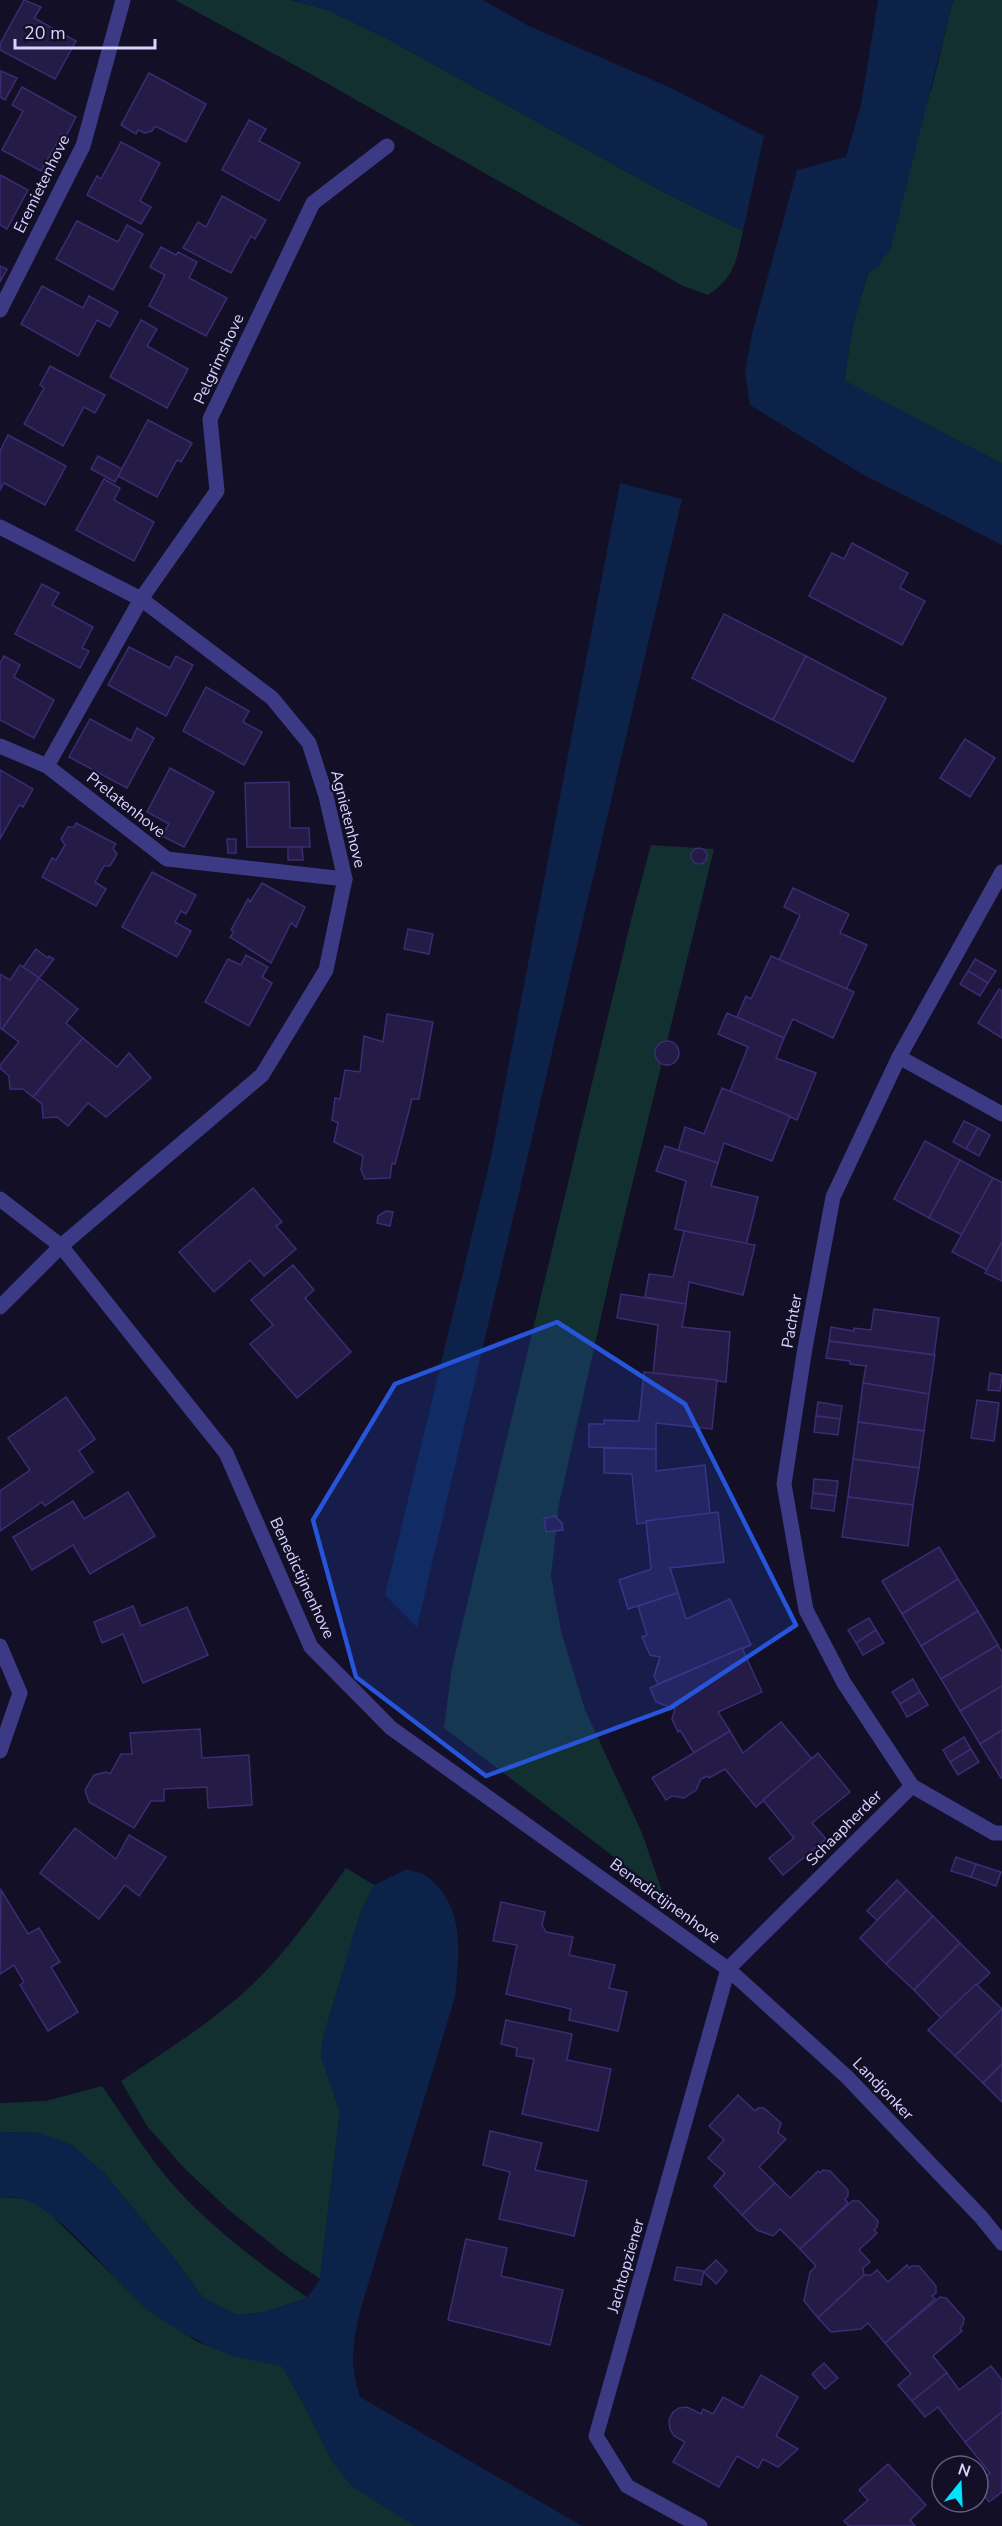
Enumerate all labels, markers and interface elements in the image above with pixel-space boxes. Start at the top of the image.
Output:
scale bar [15,12,154,50]
text: 20 m [24,21,66,45]
street label: Eremietenhove [9,131,75,237]
street label: Pelgrimshove [188,310,250,408]
street label: Prelatenhove [82,767,170,843]
street label: Agnietenhove [325,768,371,870]
street label: Pachter [776,1292,808,1350]
street label: Benedictijnenhove [264,1514,340,1642]
street label: Schaapherder [801,1785,887,1871]
street label: Benedictijnenhove [605,1853,725,1949]
street label: Landjonker [848,2053,919,2125]
street label: Jachtopziener [602,2216,650,2317]
north arrow [930,2454,990,2514]
text: N [955,2458,973,2483]

